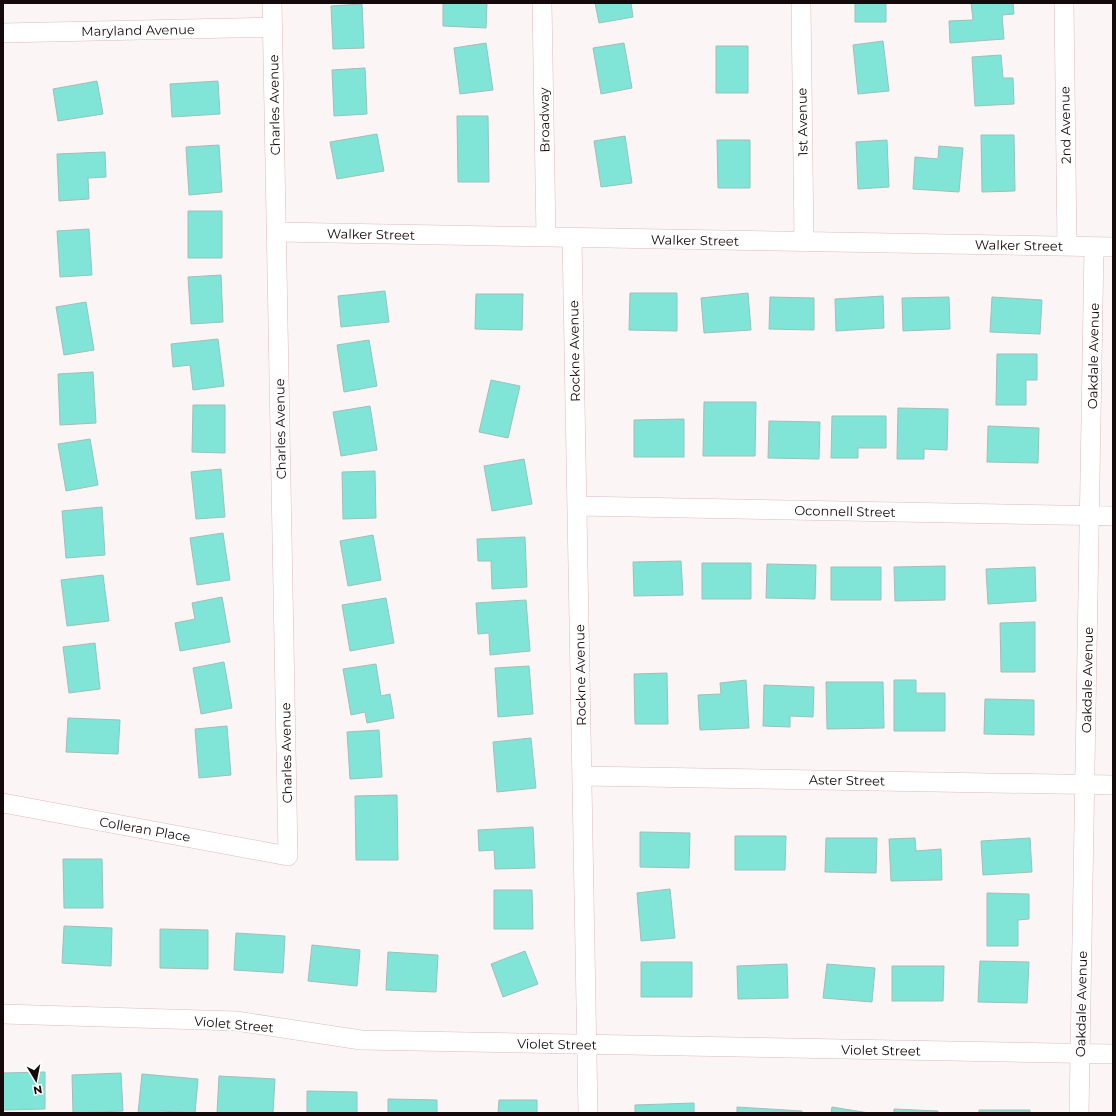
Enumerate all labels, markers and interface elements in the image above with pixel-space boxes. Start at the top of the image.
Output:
street label: Maryland Avenue [81,21,195,39]
street label: Charles Avenue [265,54,283,156]
street label: Broadway [535,86,553,153]
street label: 2nd Avenue [1056,86,1074,164]
street label: 1st Avenue [793,87,811,157]
street label: Walker Street [327,225,415,243]
street label: Walker Street [651,231,739,249]
street label: Walker Street [975,236,1063,254]
street label: Rockne Avenue [565,300,583,402]
street label: Oakdale Avenue [1084,303,1102,409]
street label: Charles Avenue [271,378,289,480]
street label: Oconnell Street [794,502,896,520]
street label: Rockne Avenue [571,624,589,726]
street label: Oakdale Avenue [1078,627,1096,733]
street label: Charles Avenue [277,702,295,804]
street label: Aster Street [809,771,885,789]
street label: Colleran Place [98,813,192,845]
street label: Oakdale Avenue [1072,951,1090,1057]
street label: Violet Street [194,1013,274,1035]
street label: Violet Street [517,1035,597,1053]
street label: Violet Street [841,1041,921,1059]
north arrow [16,1060,56,1100]
text: N [32,1082,43,1098]

